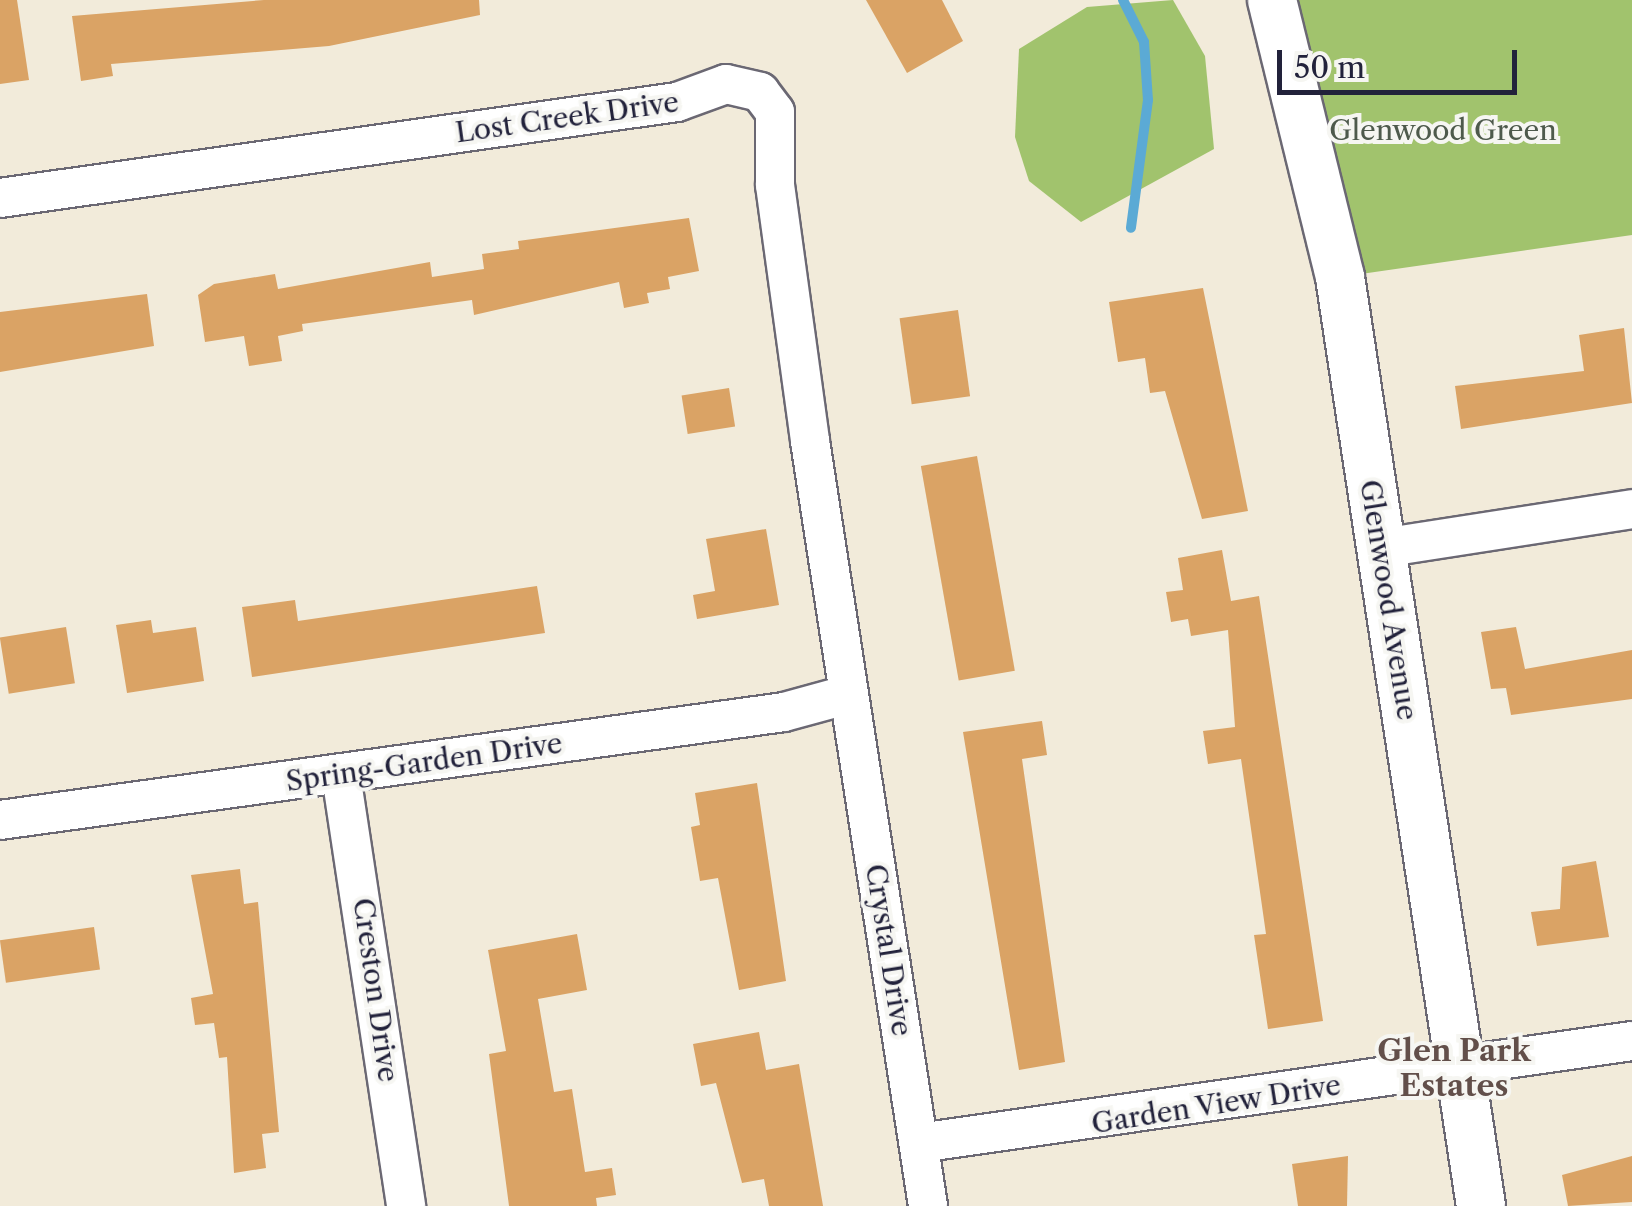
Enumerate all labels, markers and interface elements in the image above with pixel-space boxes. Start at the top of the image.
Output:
scale bar [1282,30,1522,92]
text: 50 m [1294,49,1365,86]
street label: Lost Creek Drive [453,85,681,149]
park label: Glenwood Green [1329,113,1557,147]
street label: Glenwood Avenue [1353,477,1425,723]
street label: Spring-Garden Drive [284,726,564,798]
street label: Crystal Drive [859,862,919,1038]
street label: Creston Drive [346,896,406,1084]
district label: Glen Park Estates [1377,1033,1531,1104]
street label: Garden View Drive [1088,1068,1344,1140]

